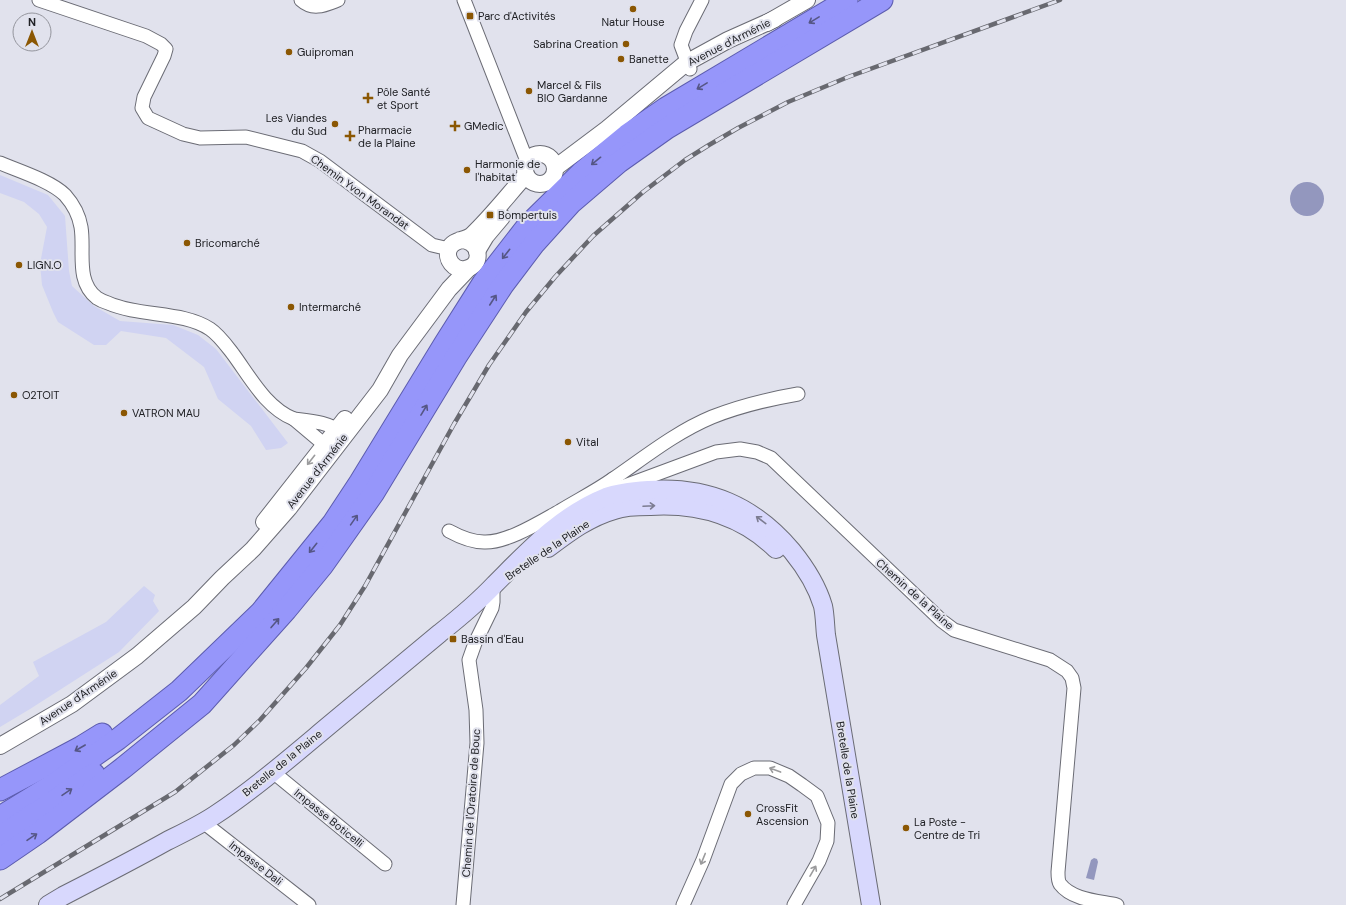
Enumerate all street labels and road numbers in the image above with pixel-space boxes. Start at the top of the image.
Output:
street label: Avenue d'Arménie [685,15,773,69]
street label: Chemin Yvon Morandat [308,152,412,232]
street label: Avenue d'Arménie [284,431,350,511]
street label: Bretelle de la Plaine [502,517,592,583]
street label: Chemin de la Plaine [873,555,957,633]
street label: Avenue d'Arménie [36,666,120,728]
street label: Bretelle de la Plaine [833,720,863,820]
street label: Bretelle de la Plaine [239,727,325,799]
street label: Chemin de l'Oratoire de Bouc [459,728,483,878]
street label: Impasse Boticelli [291,786,367,850]
street label: Impasse Dali [226,838,286,888]

